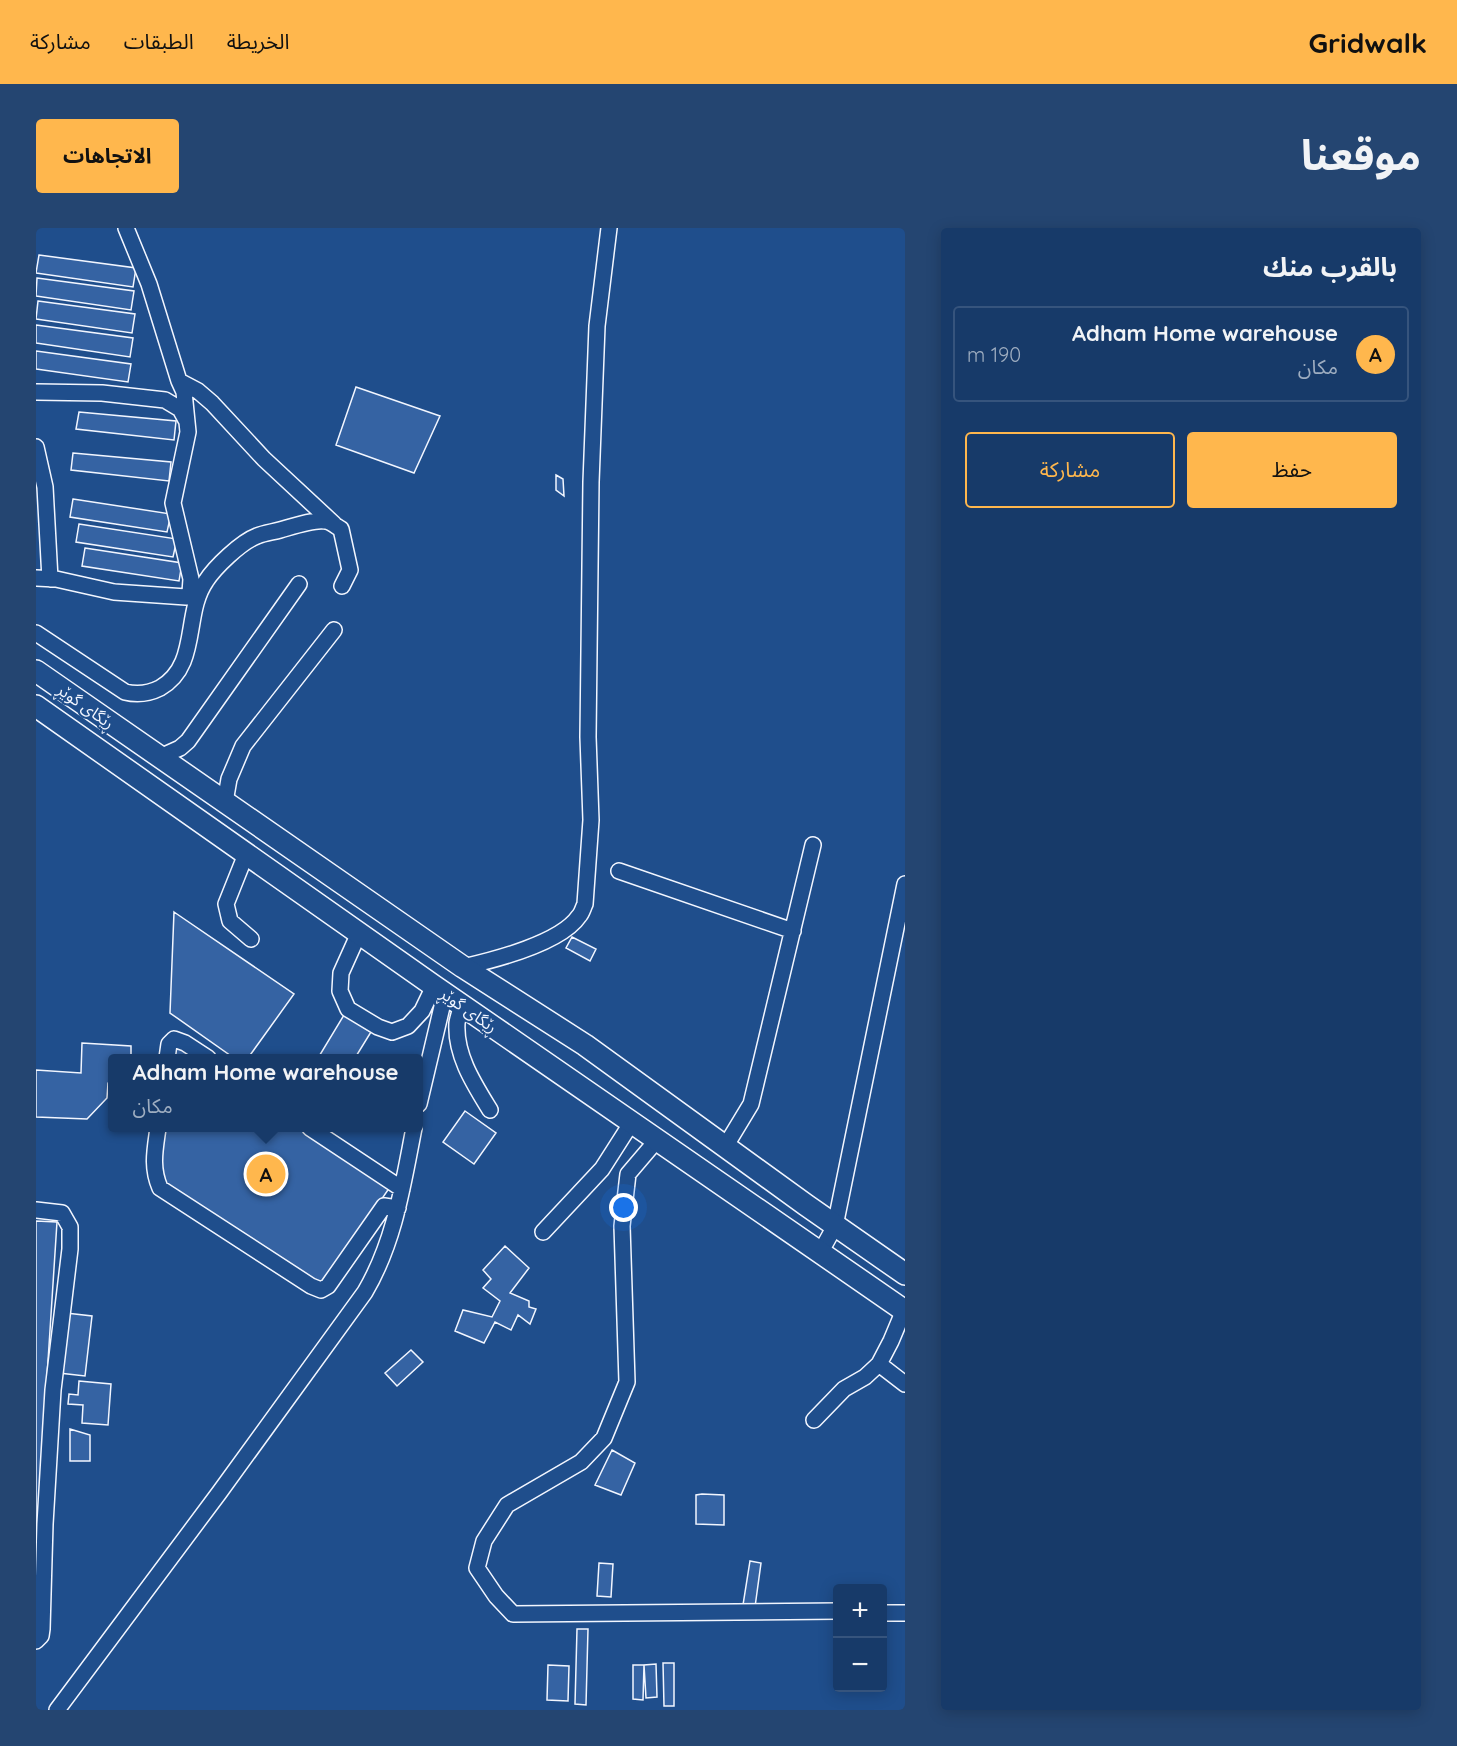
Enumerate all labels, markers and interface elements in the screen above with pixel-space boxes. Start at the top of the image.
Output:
text: Gridwalk [1308,25,1427,60]
text: مشاركة [30,28,91,54]
text: الطبقات [124,28,194,54]
text: الخريطة [227,28,290,54]
button: الاتجاهات [36,119,179,193]
text: موقعنا [1301,128,1421,181]
text: بالقرب منك [1263,250,1397,283]
text: Adham Home warehouse [1072,319,1338,347]
text: 190 m [967,342,1021,367]
text: A [1369,342,1382,367]
text: مكان [1298,354,1338,379]
button: مشاركة [965,432,1175,508]
button: حفظ [1187,432,1397,508]
street label: ڕێگای گوێڕ [50,679,118,736]
street label: ڕێگای گوێڕ [433,983,501,1040]
popup [108,1054,423,1132]
text: Adham Home warehouse [133,1058,398,1086]
text: مكان [133,1093,173,1118]
pin: A [246,1152,286,1196]
your location [609,1193,638,1222]
map controls [833,1584,887,1692]
button: + [833,1584,887,1638]
button: − [833,1638,887,1692]

